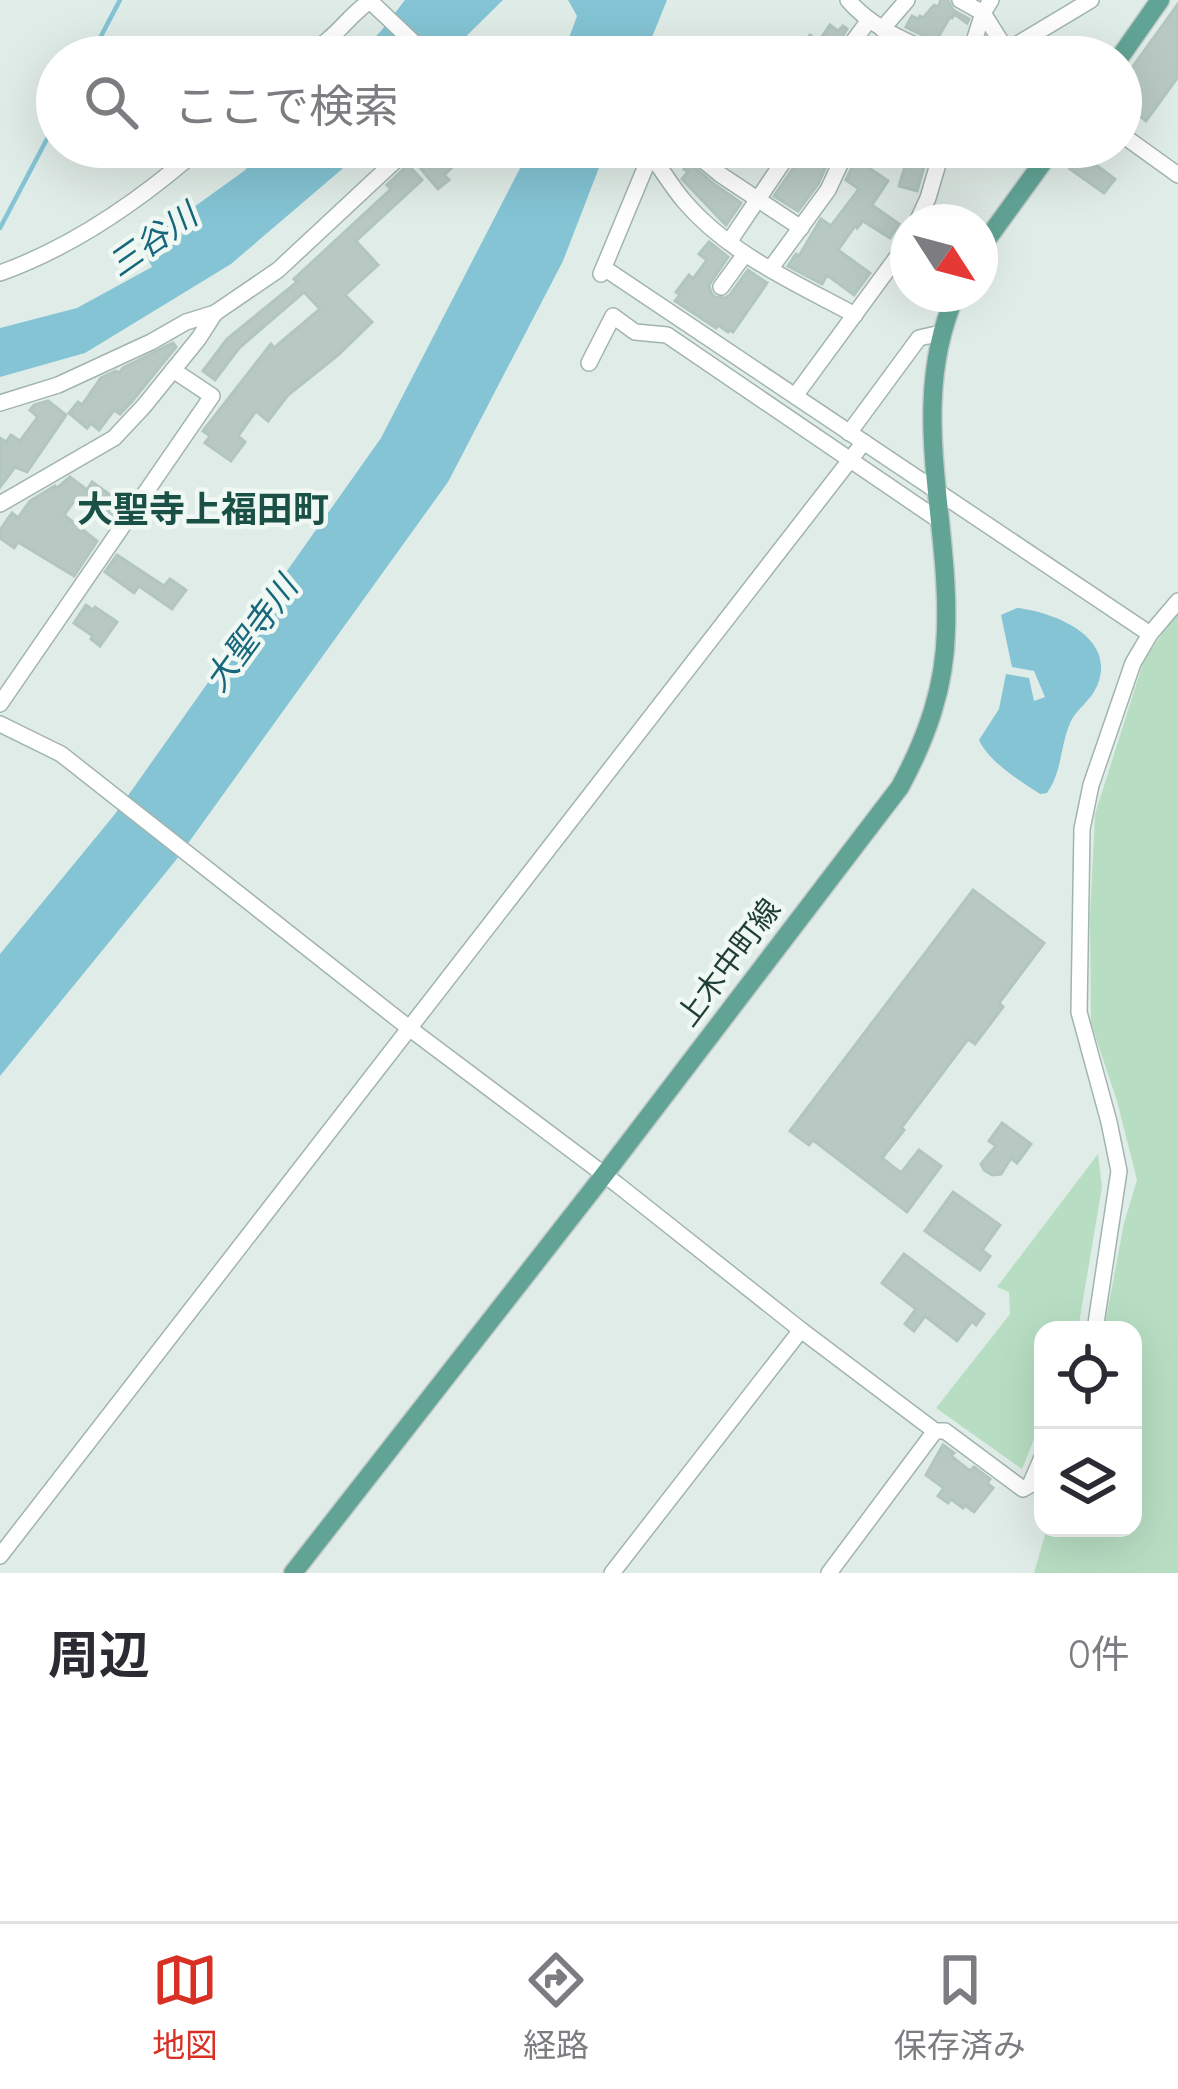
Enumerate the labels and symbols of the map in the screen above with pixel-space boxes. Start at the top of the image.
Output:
water label: 三谷川 [100,192,207,284]
north arrow [890,204,998,312]
district label: 大聖寺上福田町 [77,486,329,531]
water label: 大聖寺川 [195,565,307,698]
street label: 上木中町線 [668,891,788,1033]

